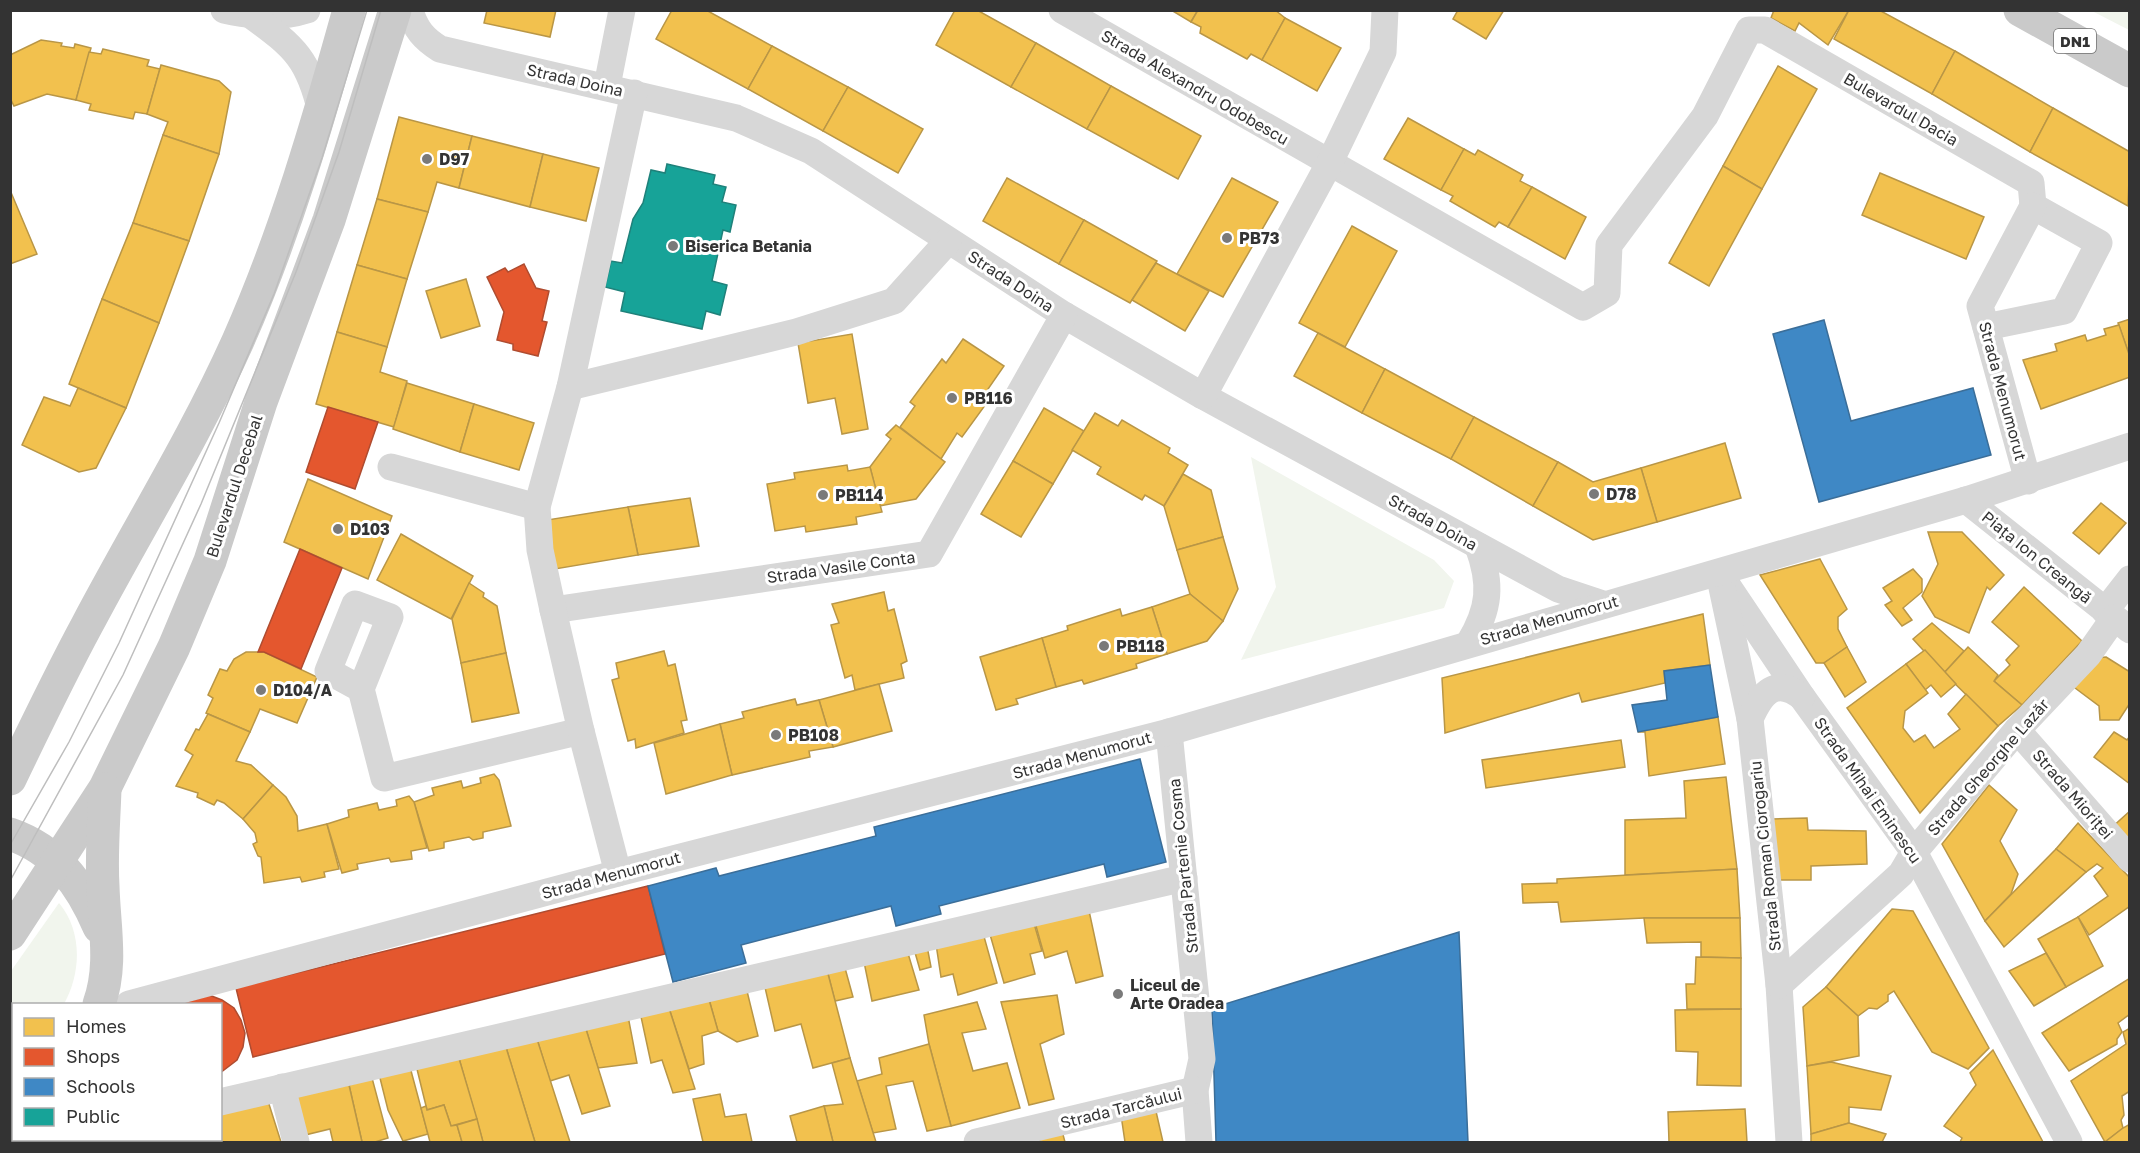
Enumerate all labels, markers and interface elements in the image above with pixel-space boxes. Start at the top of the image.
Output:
street label: Strada Alexandru Odobescu [1098,25,1292,149]
road number: DN1 [2054,29,2096,53]
street label: Strada Doina [525,59,625,101]
street label: Bulevardul Dacia [1840,68,1962,150]
place label: D97 [439,149,470,169]
marker: D97 [420,152,434,166]
place label: PB73 [1239,228,1280,248]
marker: PB73 [1220,231,1234,245]
place label: Biserica Betania [685,236,812,256]
marker: Biserica Betania [666,239,680,253]
street label: Strada Doina [964,246,1058,316]
street label: Strada Menumorut [1975,319,2031,463]
place label: PB116 [964,388,1013,408]
marker: PB116 [945,391,959,405]
street label: Bulevardul Decebal [201,412,267,560]
place label: D78 [1606,484,1636,504]
place label: PB114 [835,485,883,505]
marker: D78 [1587,487,1601,501]
marker: PB114 [816,488,830,502]
street label: Strada Doina [1385,489,1481,555]
street label: Piața Ion Creangă [1978,507,2096,607]
place label: D103 [350,519,390,539]
marker: D103 [331,522,345,536]
street label: Strada Vasile Conta [765,547,917,587]
street label: Strada Menumorut [1478,591,1620,649]
place label: PB118 [1116,636,1165,656]
marker: PB118 [1097,639,1111,653]
place label: D104/A [273,680,333,700]
marker: D104/A [254,683,268,697]
street label: Strada Gheorghe Lazăr [1923,694,2053,840]
street label: Strada Mihai Eminescu [1810,713,1926,867]
place label: PB108 [788,725,839,745]
street label: Strada Menumorut [1010,727,1154,783]
marker: PB108 [769,728,783,742]
street label: Strada Mioriței [2029,745,2117,843]
street label: Strada Roman Ciorogariu [1745,760,1785,952]
street label: Strada Partenie Cosma [1164,778,1202,954]
street label: Strada Menumorut [539,847,683,903]
place label: Liceul de Arte Oradea [1130,975,1224,1013]
marker: Liceul de Arte Oradea [1111,987,1125,1001]
legend [12,1003,222,1141]
text: Homes [66,1015,126,1037]
text: Shops [66,1045,120,1067]
text: Schools [66,1075,135,1097]
street label: Strada Tarcăului [1058,1083,1184,1133]
text: Public [66,1105,120,1127]

